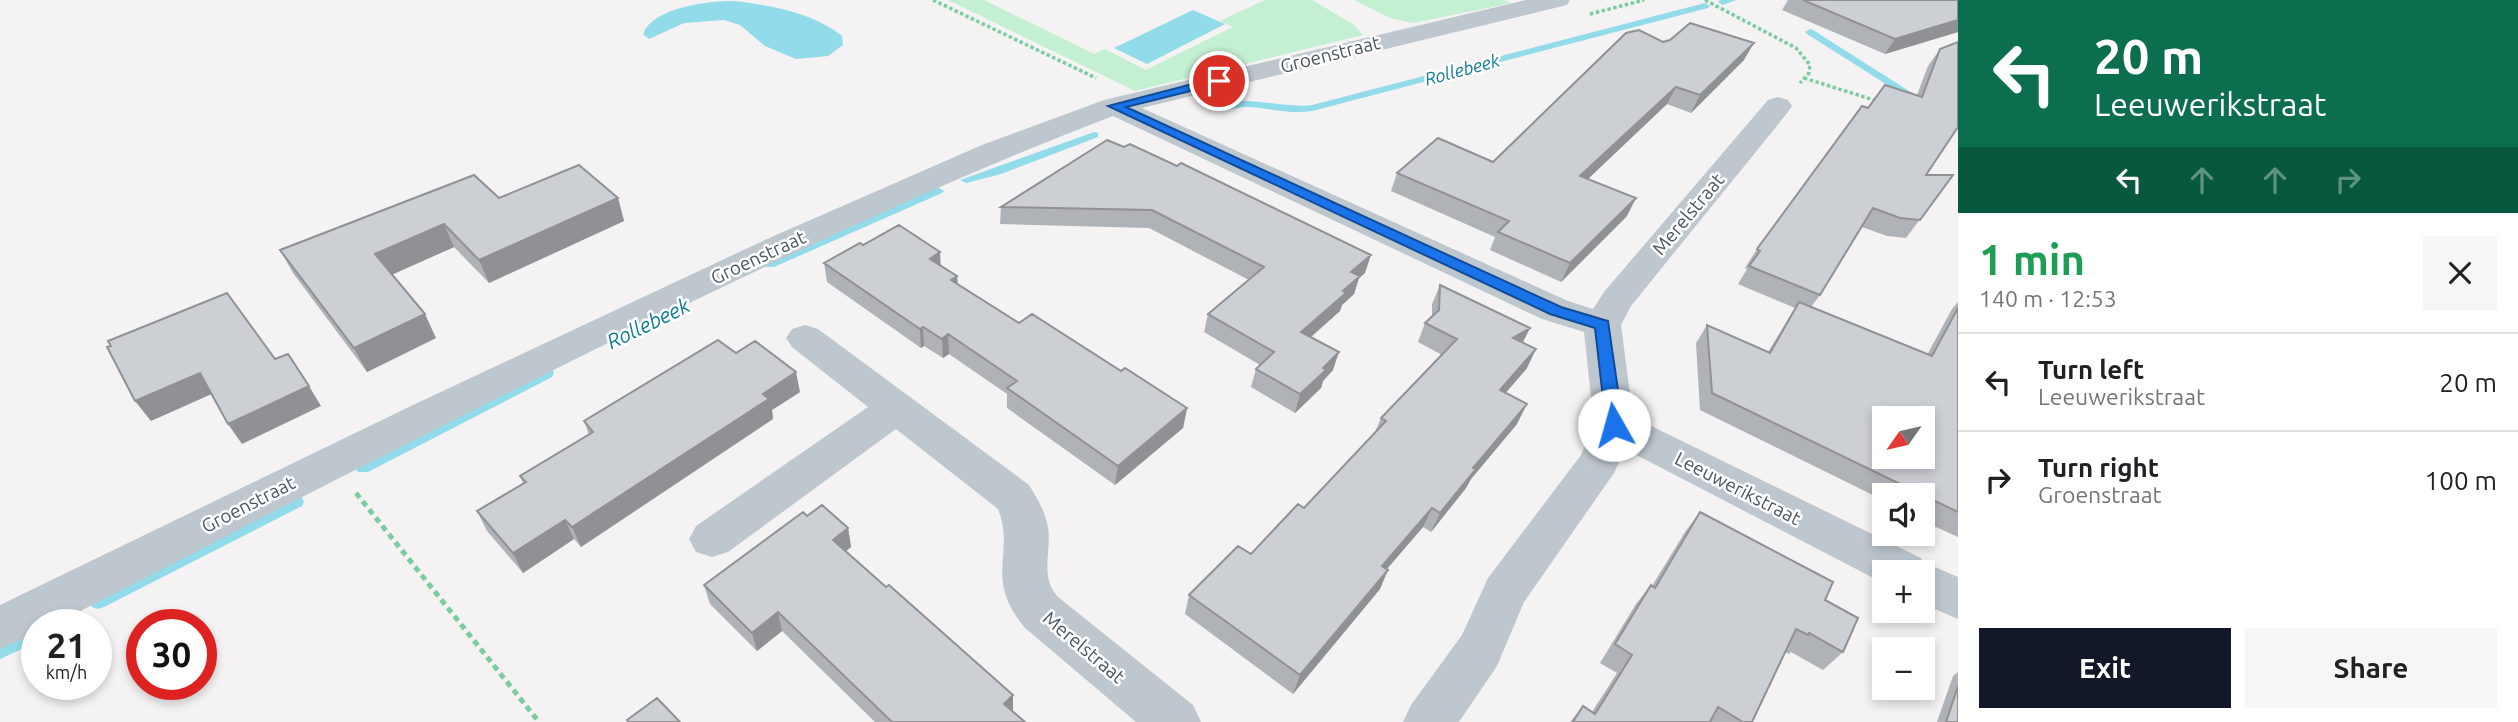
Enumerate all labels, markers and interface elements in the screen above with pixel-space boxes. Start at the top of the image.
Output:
icon: left [1979,28,2070,119]
text: 20 m [2094,28,2203,83]
street label: Groenstraat [1278,31,1383,77]
water label: Rollebeek [1422,49,1502,89]
pin [1189,51,1249,111]
icon: arrive [1200,62,1238,100]
text: Leeuwerikstraat [2094,86,2326,122]
icon: left [2110,161,2148,199]
icon: ahead [2183,161,2221,199]
icon: ahead [2256,161,2294,199]
icon: right [2329,161,2367,199]
street label: Merelstraat [1648,168,1729,259]
street label: Groenstraat [707,225,809,289]
text: 1 min [1979,236,2085,283]
button: close [2423,236,2497,310]
text: 140 m · 12:53 [1979,286,2117,311]
water label: Rollebeek [602,292,694,353]
text: Turn left [2038,355,2144,384]
icon: left [1979,363,2017,401]
text: 20 m [2439,368,2497,397]
text: Leeuwerikstraat [2038,384,2205,409]
position arrow [1577,388,1651,462]
north arrow [1872,406,1936,469]
map controls [1872,406,1935,700]
street label: Leeuwerikstraat [1672,447,1805,529]
text: Turn right [2038,453,2159,482]
icon: right [1979,461,2017,499]
text: 100 m [2425,466,2497,495]
street label: Groenstraat [198,471,299,537]
text: Groenstraat [2038,482,2162,507]
button: sound [1872,483,1935,546]
button: + [1872,560,1935,623]
street label: Merelstraat [1039,607,1130,688]
speed limit sign: 30 [126,609,217,700]
text: 21 [47,625,86,665]
button: Exit [1979,628,2231,708]
button: Share [2245,628,2497,708]
button: − [1872,637,1935,700]
text: km/h [46,662,87,682]

